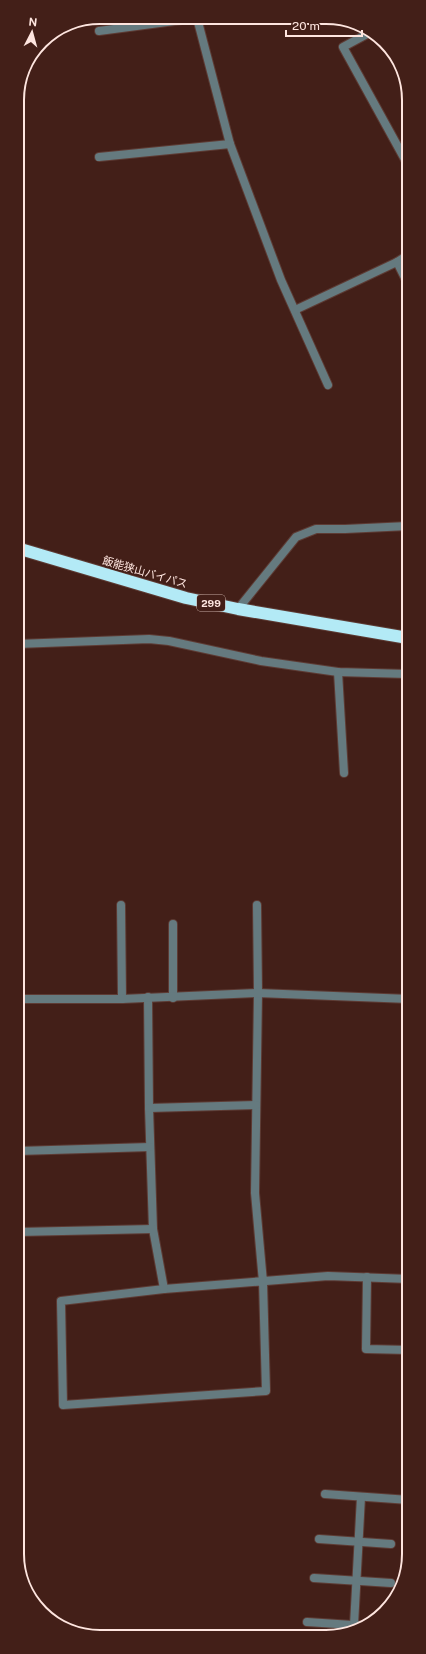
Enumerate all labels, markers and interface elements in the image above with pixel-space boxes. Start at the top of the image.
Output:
north arrow [12,12,52,52]
scale bar [286,12,362,38]
text: N [28,16,38,28]
text: 20 m [292,19,320,33]
street label: 飯能狭山バイパス [101,554,189,590]
road number: 299 [197,595,225,611]

